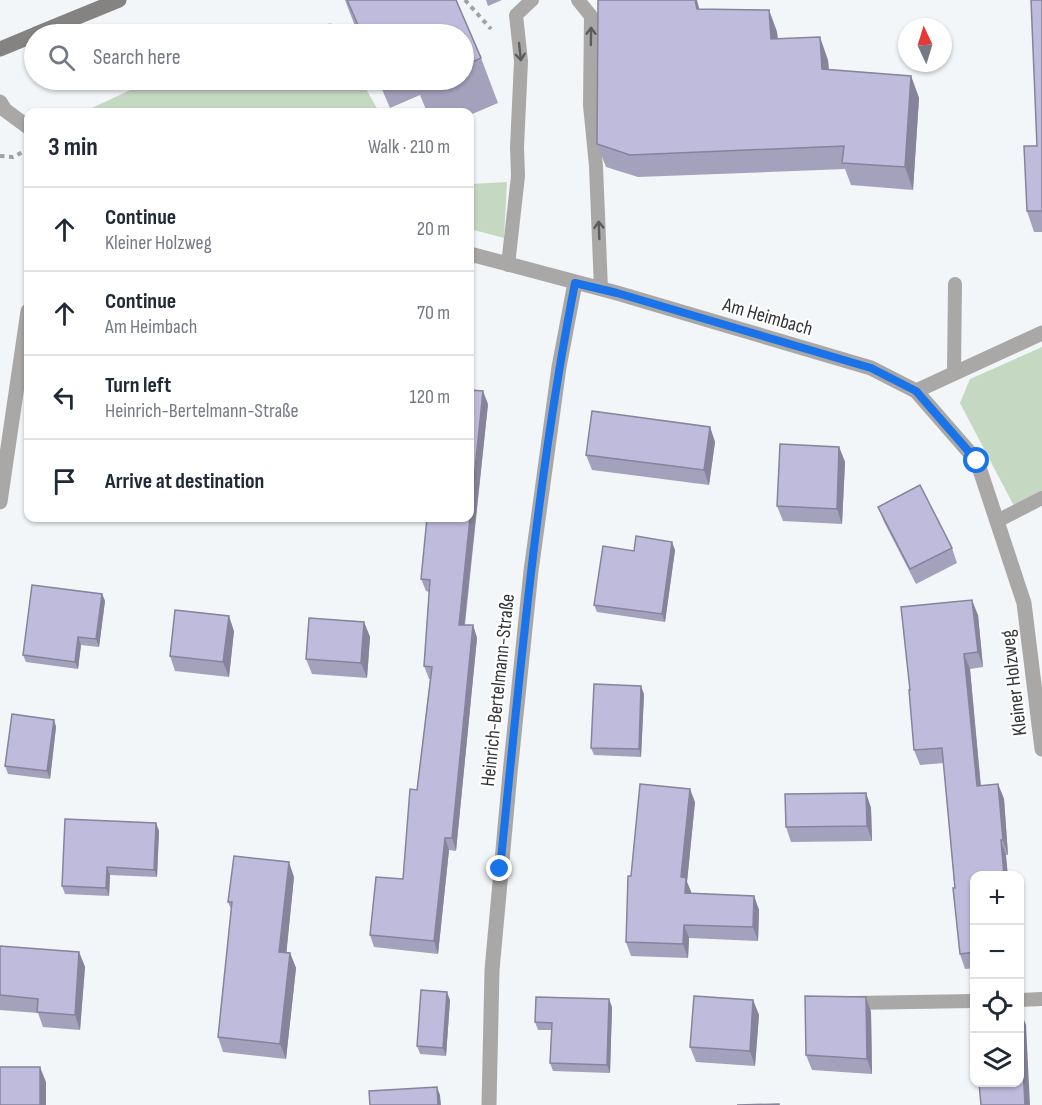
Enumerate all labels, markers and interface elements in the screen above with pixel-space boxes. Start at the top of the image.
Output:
north arrow [898,18,952,72]
search box [24,24,474,90]
one-way arrow [585,26,597,46]
icon: search [45,41,78,74]
one-way arrow [515,41,526,61]
text: Search here [93,44,180,71]
text: 3 min [48,132,98,163]
text: Walk · 210 m [368,135,450,159]
text: Continue [105,204,176,231]
icon: ahead [48,213,81,246]
text: 20 m [417,217,450,241]
one-way arrow [593,221,604,241]
text: Kleiner Holzweg [105,231,212,255]
text: Continue [105,288,176,315]
street label: Am Heimbach [719,292,815,341]
icon: ahead [48,297,81,330]
text: 70 m [417,301,450,325]
text: Am Heimbach [105,315,197,339]
text: Turn left [105,372,171,399]
icon: left [48,381,81,414]
text: 120 m [410,385,450,409]
text: Heinrich-Bertelmann-Straße [105,399,299,423]
route start [963,447,989,473]
icon: arrive [48,465,81,498]
text: Arrive at destination [105,468,264,495]
street label: Heinrich-Bertelmann-Straße [476,593,520,788]
street label: Kleiner Holzweg [996,628,1032,737]
route end [486,855,512,881]
map controls [970,871,1024,1087]
button: + [970,871,1024,925]
button: − [970,925,1024,979]
button: locate [970,979,1024,1033]
button: layers [970,1033,1024,1087]

